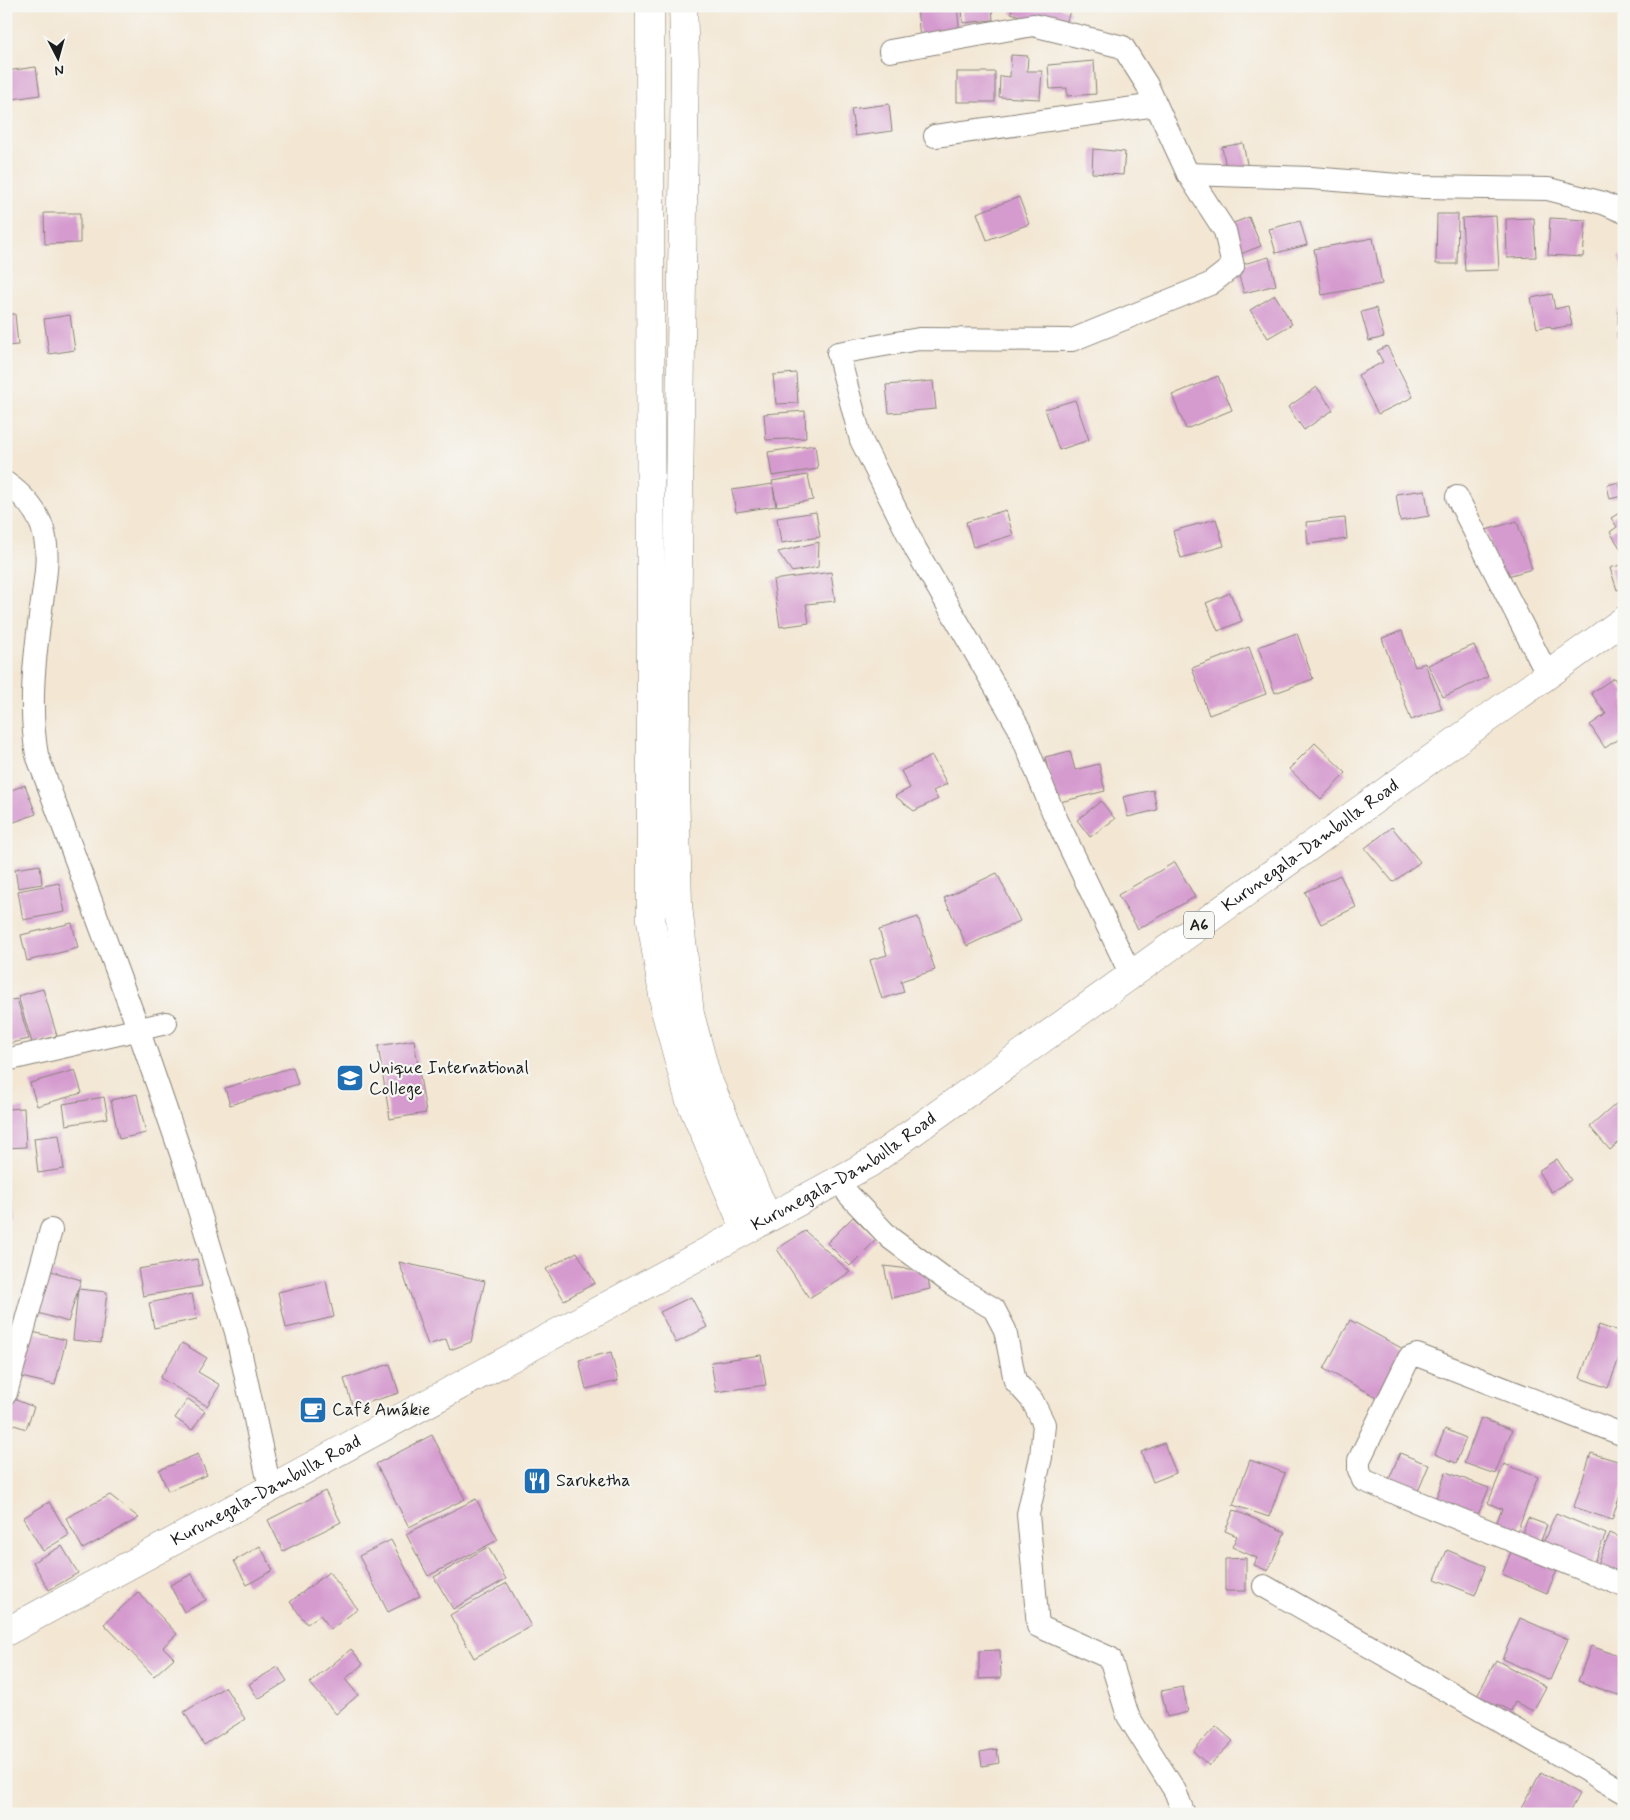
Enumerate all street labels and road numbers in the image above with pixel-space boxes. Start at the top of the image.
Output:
street label: Kurunegala-Dambulla Road [1217,774,1404,918]
road number: A6 [1184,912,1214,938]
street label: Kurunegala-Dambulla Road [747,1107,941,1237]
street label: Kurunegala-Dambulla Road [167,1430,365,1552]

